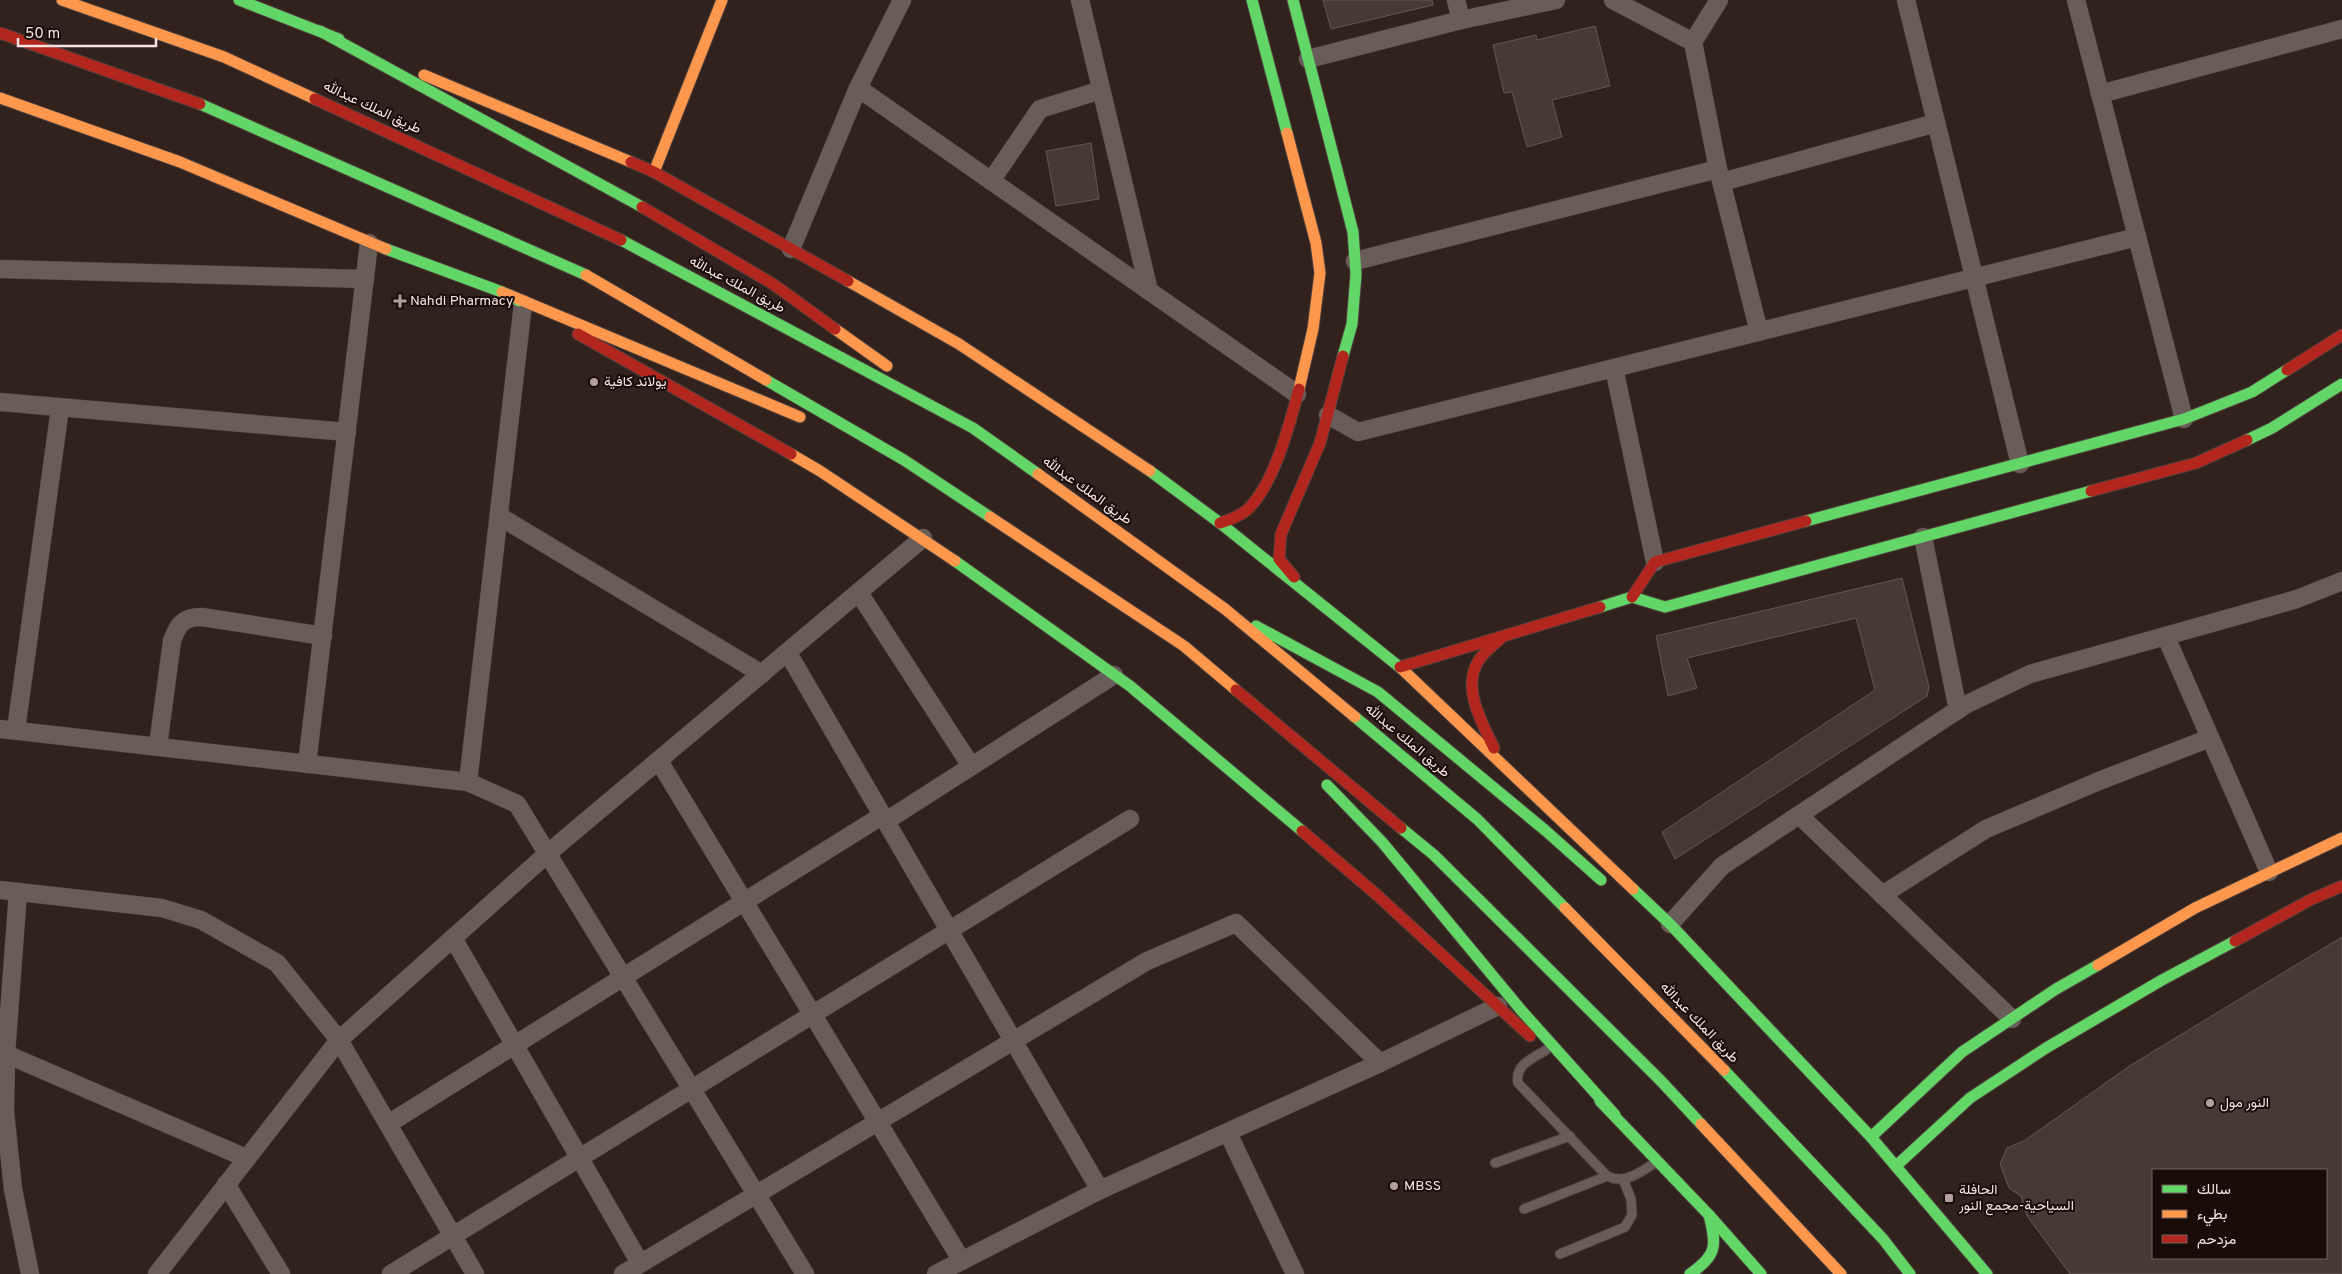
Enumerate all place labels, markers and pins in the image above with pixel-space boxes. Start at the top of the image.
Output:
place label: Nahdi Pharmacy [410,293,513,310]
marker: Nahdi Pharmacy [394,295,406,307]
place label: يولاند كافية [604,374,667,391]
marker: يولاند كافية [588,376,600,388]
place label: النور مول [2220,1095,2269,1112]
marker: النور مول [2204,1097,2216,1109]
place label: MBSS [1404,1178,1441,1195]
marker: MBSS [1388,1180,1400,1192]
place label: الحافلة السياحية-مجمع النور [1958,1182,2074,1216]
marker: الحافلة السياحية-مجمع النور [1943,1192,1955,1204]

